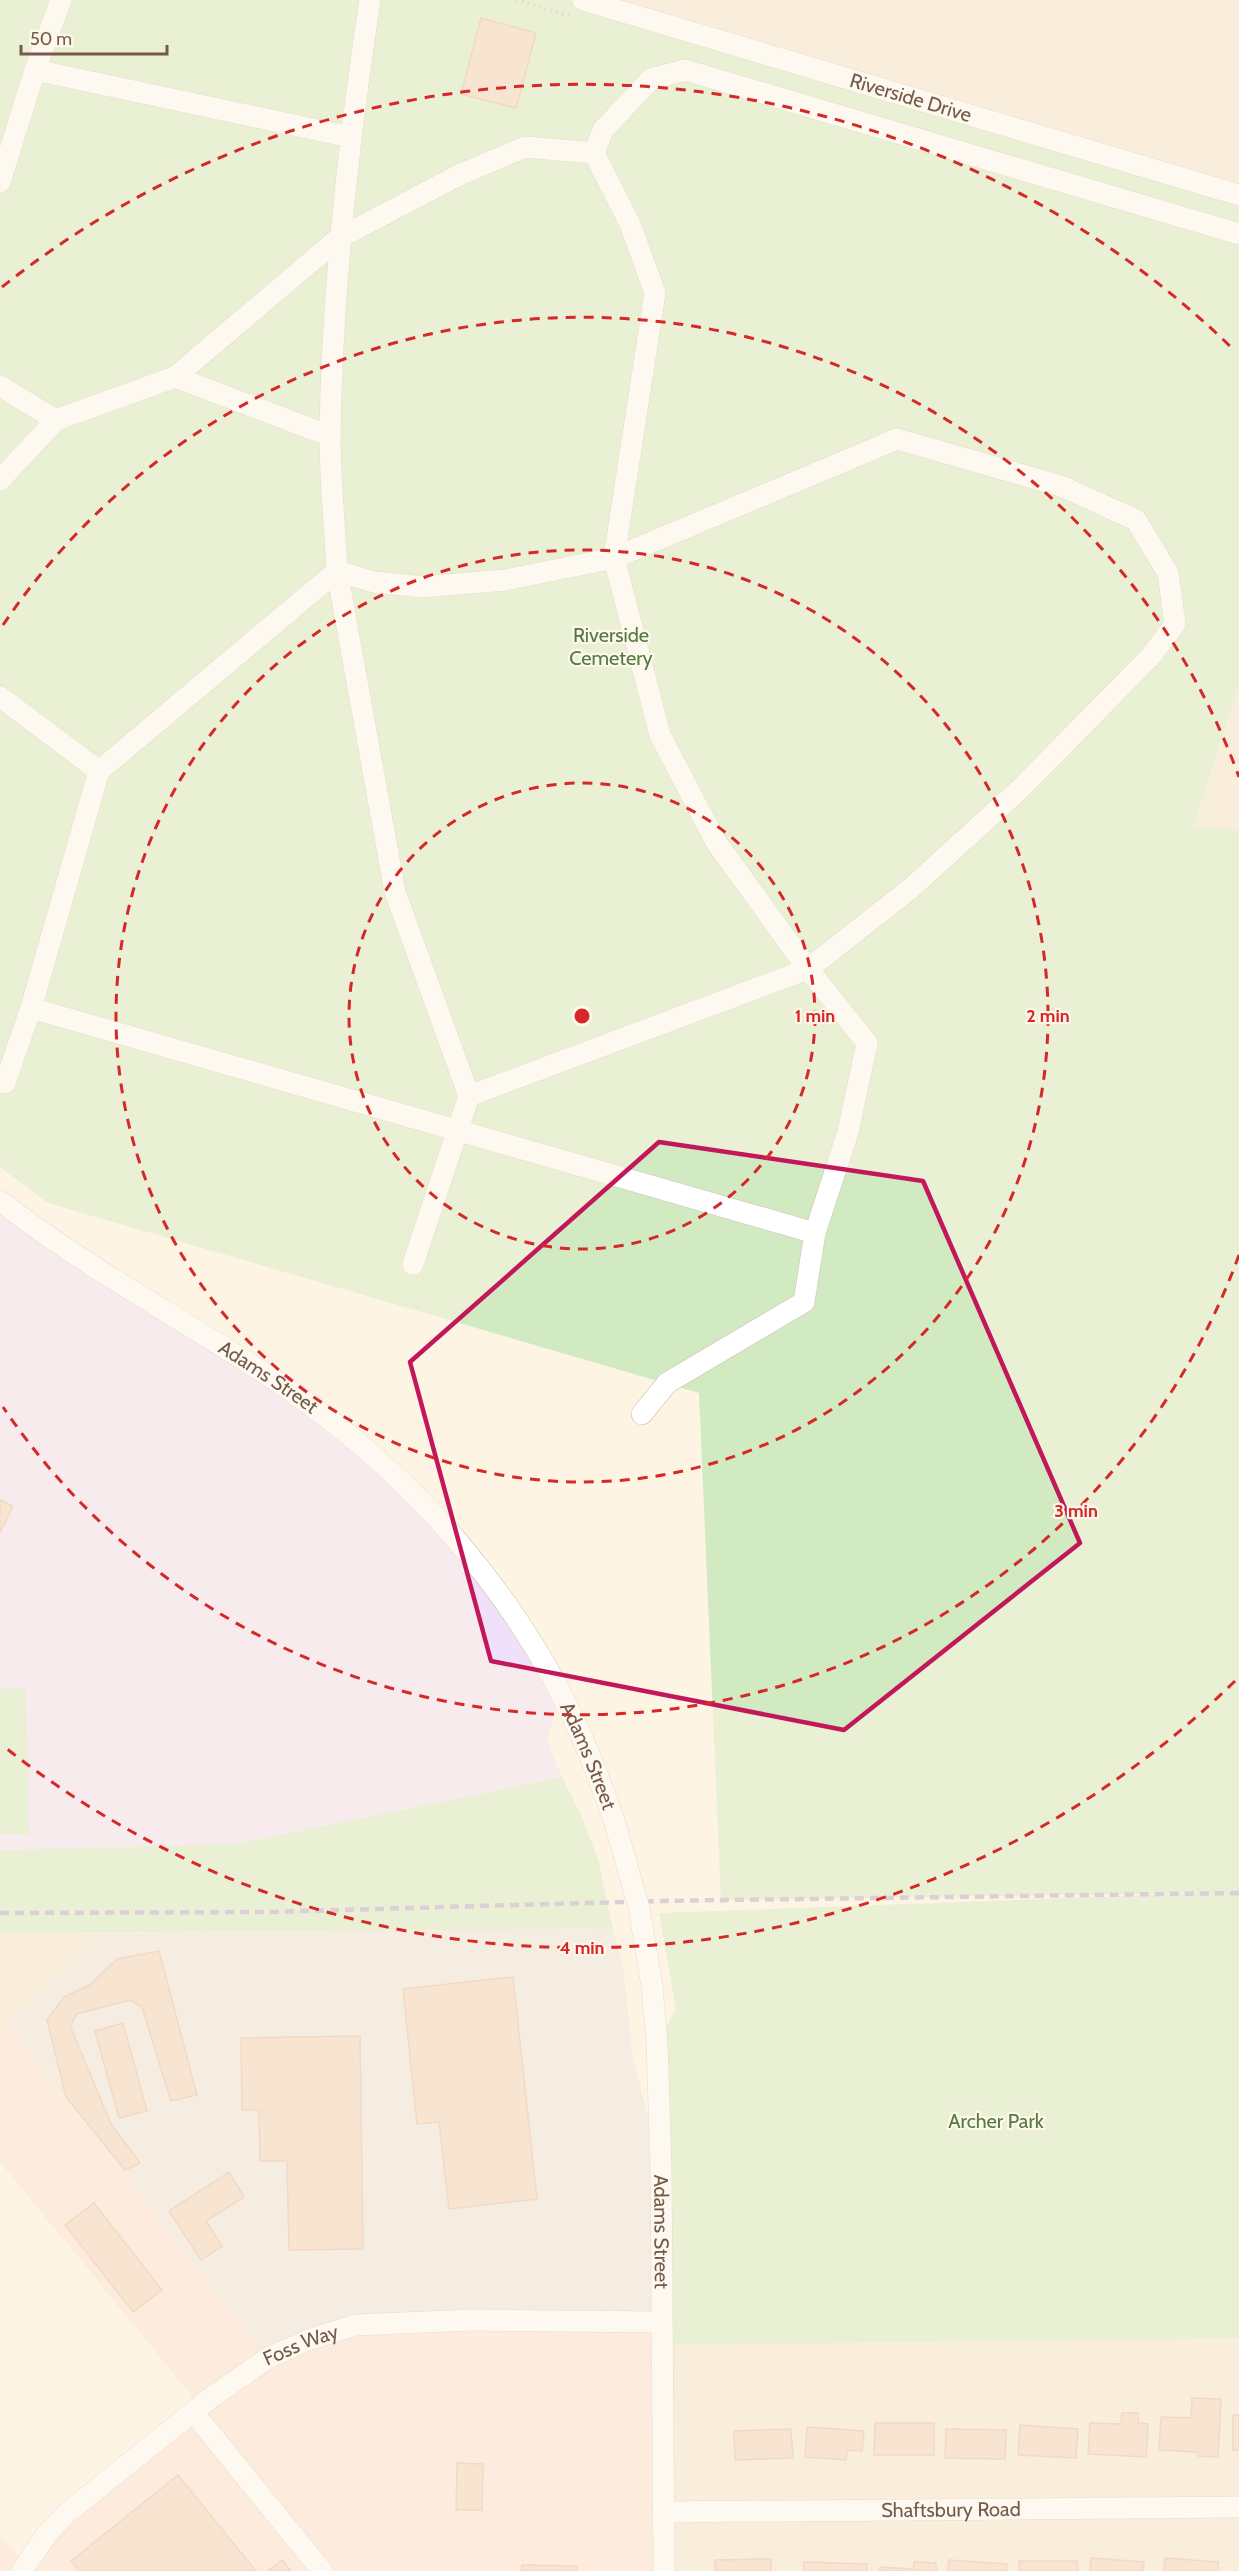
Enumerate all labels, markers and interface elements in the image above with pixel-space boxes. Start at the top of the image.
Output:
scale bar [21,18,166,56]
text: 50 m [30,28,72,50]
street label: Riverside Drive [847,68,974,127]
park label: Riverside Cemetery [569,623,653,670]
text: 1 min [795,1005,835,1027]
text: 2 min [1026,1005,1070,1027]
centre of rings [572,1006,592,1026]
street label: Adams Street [214,1335,323,1419]
text: 3 min [1054,1500,1098,1522]
street label: Adams Street [555,1698,621,1813]
text: 4 min [559,1937,605,1959]
park label: Archer Park [948,2109,1044,2133]
street label: Adams Street [649,2174,674,2289]
street label: Foss Way [259,2319,341,2371]
street label: Shaftsbury Road [881,2497,1021,2522]

